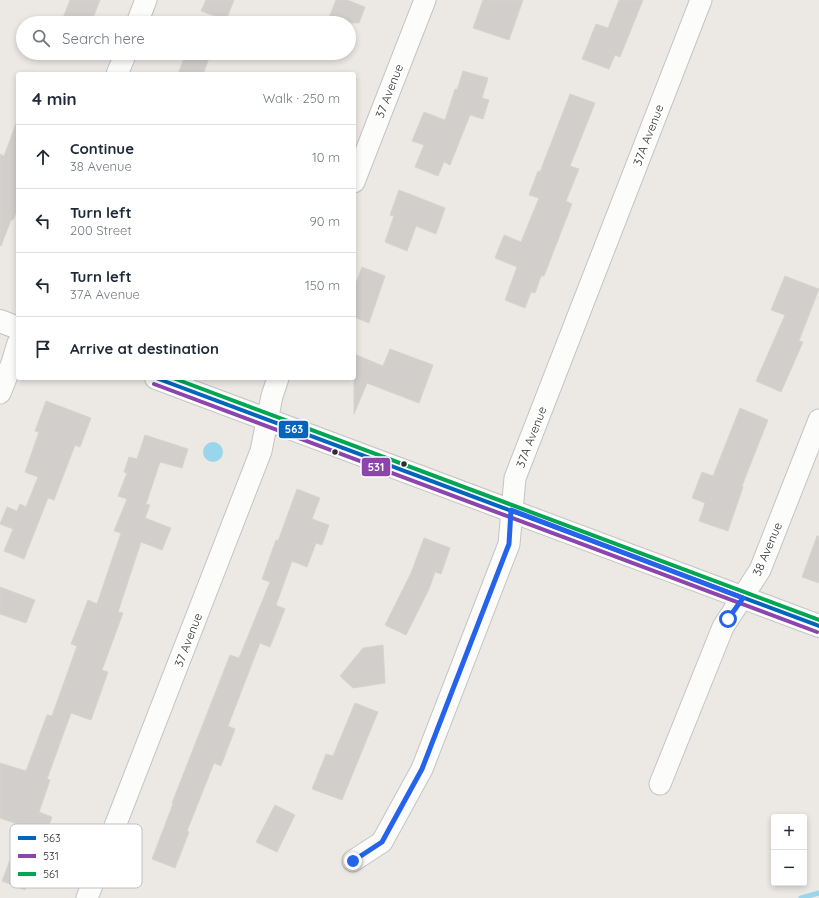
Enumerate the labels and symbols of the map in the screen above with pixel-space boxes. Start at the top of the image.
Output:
street label: 37 Avenue [372,62,406,120]
street label: 37A Avenue [629,102,667,168]
street label: 37A Avenue [512,404,550,470]
line badge: 563 [278,420,309,439]
text: 563 [285,422,303,436]
unlabelled marker [330,447,340,457]
line badge: 531 [361,457,391,477]
unlabelled marker [399,459,409,469]
text: 531 [368,460,384,474]
street label: 38 Avenue [749,520,785,578]
route start [719,610,737,628]
street label: 37 Avenue [171,611,205,669]
legend [10,824,142,888]
text: 563 [43,831,61,845]
text: 531 [43,849,59,863]
route end [344,852,362,870]
text: 561 [43,867,59,881]

